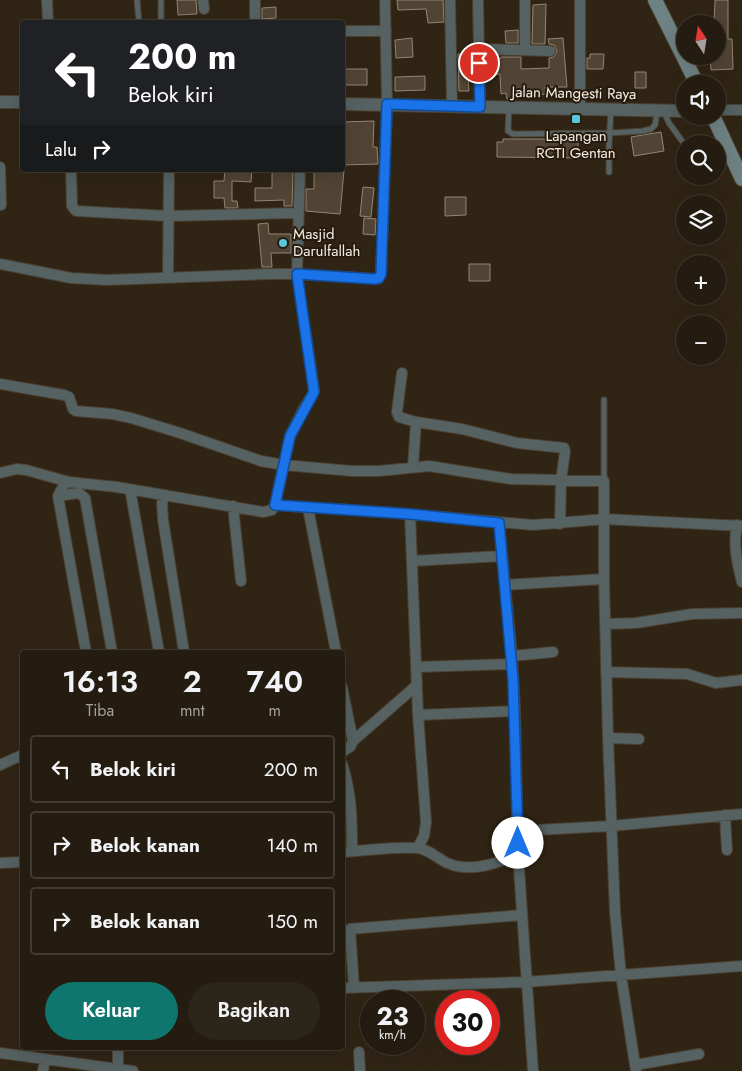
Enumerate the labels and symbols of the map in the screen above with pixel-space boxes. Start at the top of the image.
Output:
north arrow [676,15,726,65]
pin [458,42,500,84]
street label: Jalan Mangesti Raya [509,81,637,105]
marker: Lapangan RCTI Gentan [570,113,582,125]
place label: Lapangan RCTI Gentan [536,125,616,164]
place label: Masjid Darulfallah [293,223,360,262]
marker: Masjid Darulfallah [277,237,289,249]
position arrow [491,816,543,868]
speed limit sign: 30 [435,990,500,1055]

